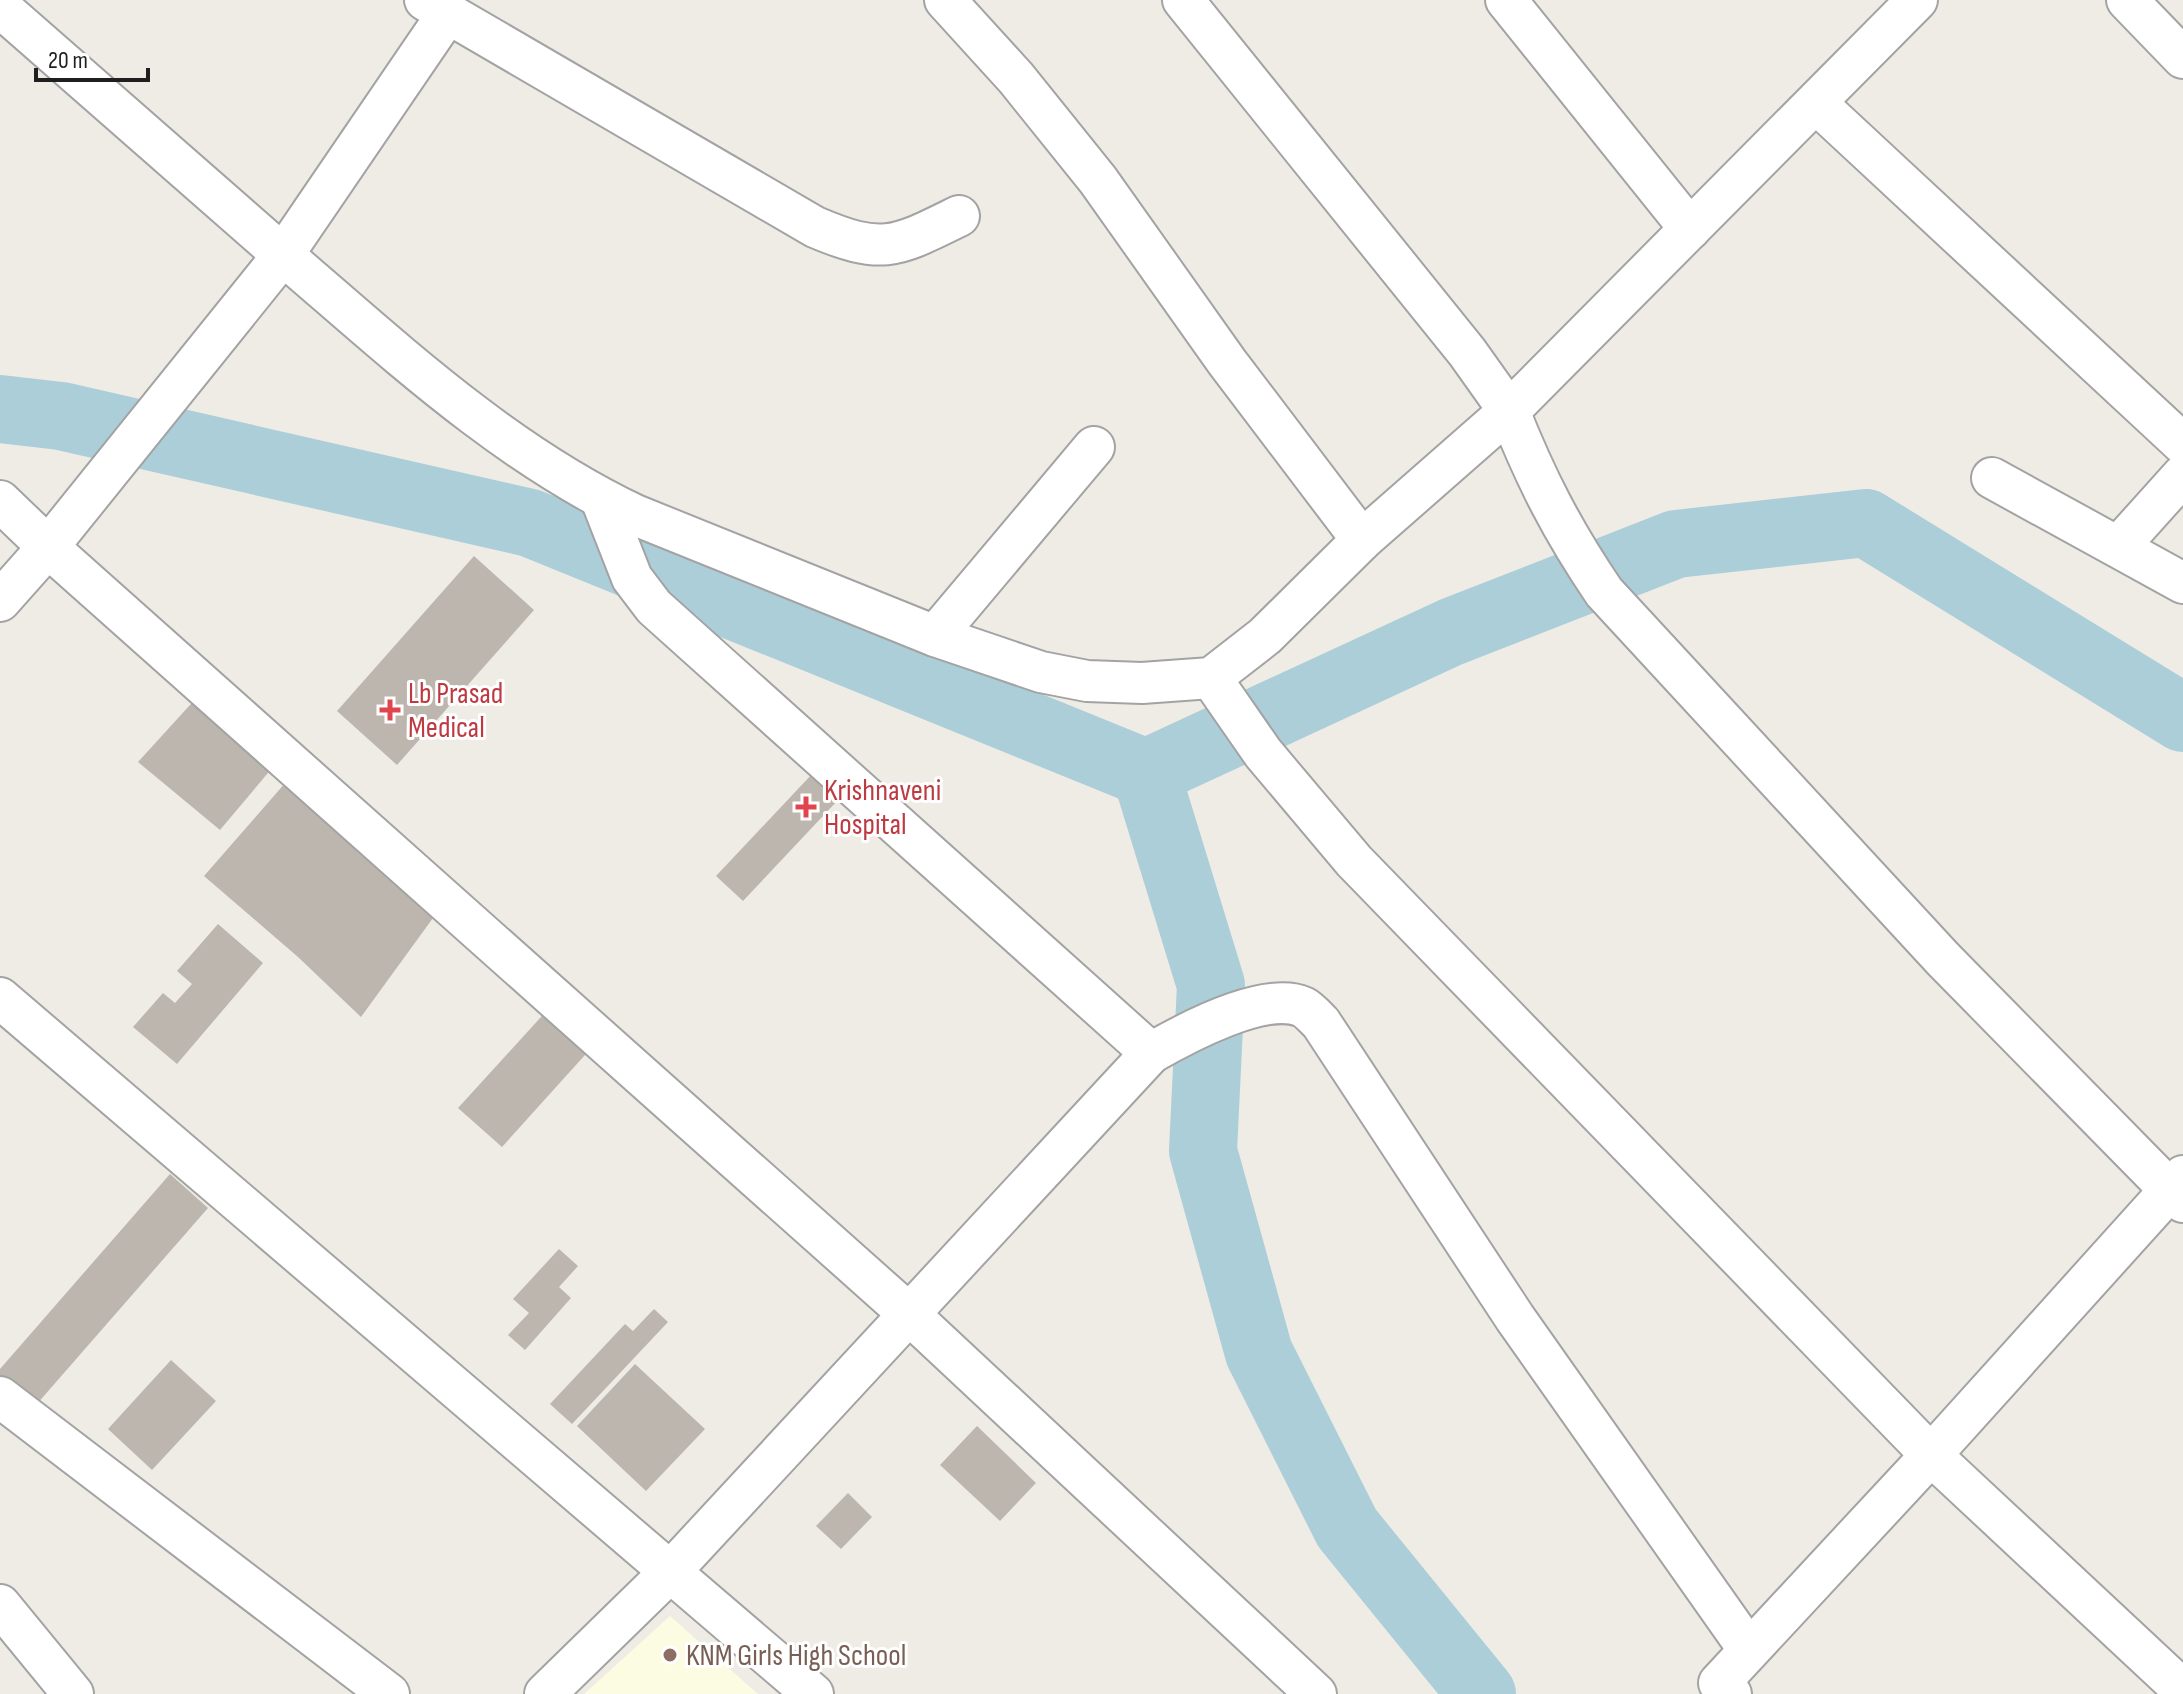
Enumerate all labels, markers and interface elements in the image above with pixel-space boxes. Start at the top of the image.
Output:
scale bar [36,32,148,82]
text: 20 m [48,46,88,75]
place label: Lb Prasad Medical [408,676,503,746]
marker: Lb Prasad Medical [379,699,401,721]
place label: Krishnaveni Hospital [824,773,941,843]
marker: Krishnaveni Hospital [795,796,817,818]
place label: KNM Girls High School [686,1638,906,1674]
marker: KNM Girls High School [661,1646,679,1664]

